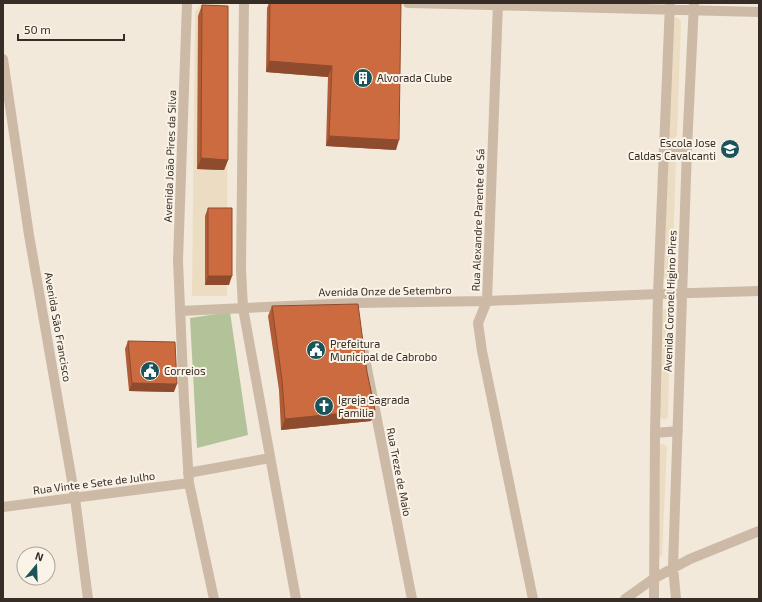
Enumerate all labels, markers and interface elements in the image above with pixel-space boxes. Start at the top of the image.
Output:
scale bar [18,16,124,42]
text: 50 m [24,22,51,36]
building icon: Alvorada Clube [352,67,374,89]
place label: Alvorada Clube [377,71,452,84]
street label: Avenida João Pires da Silva [161,89,178,223]
place label: Escola Jose Caldas Cavalcanti [628,136,716,162]
school or university icon: Escola Jose Caldas Cavalcanti [719,138,741,160]
street label: Rua Alexandre Parente de Sá [469,148,486,292]
street label: Avenida Coronel Higino Pires [661,229,678,372]
street label: Avenida São Francisco [42,271,75,383]
street label: Avenida Onze de Setembro [318,283,452,298]
place label: Prefeitura Municipal de Cabrobo [330,337,437,363]
public building icon: Prefeitura Municipal de Cabrobo [305,339,327,361]
public building icon: Correios [139,360,161,382]
place label: Correios [164,364,206,377]
place label: Igreja Sagrada Familia [338,393,410,419]
church icon: Igreja Sagrada Familia [313,395,335,417]
street label: Rua Treze de Maio [385,426,414,517]
street label: Rua Vinte e Sete de Julho [32,469,156,496]
north arrow [16,546,56,586]
text: N [34,549,45,564]

